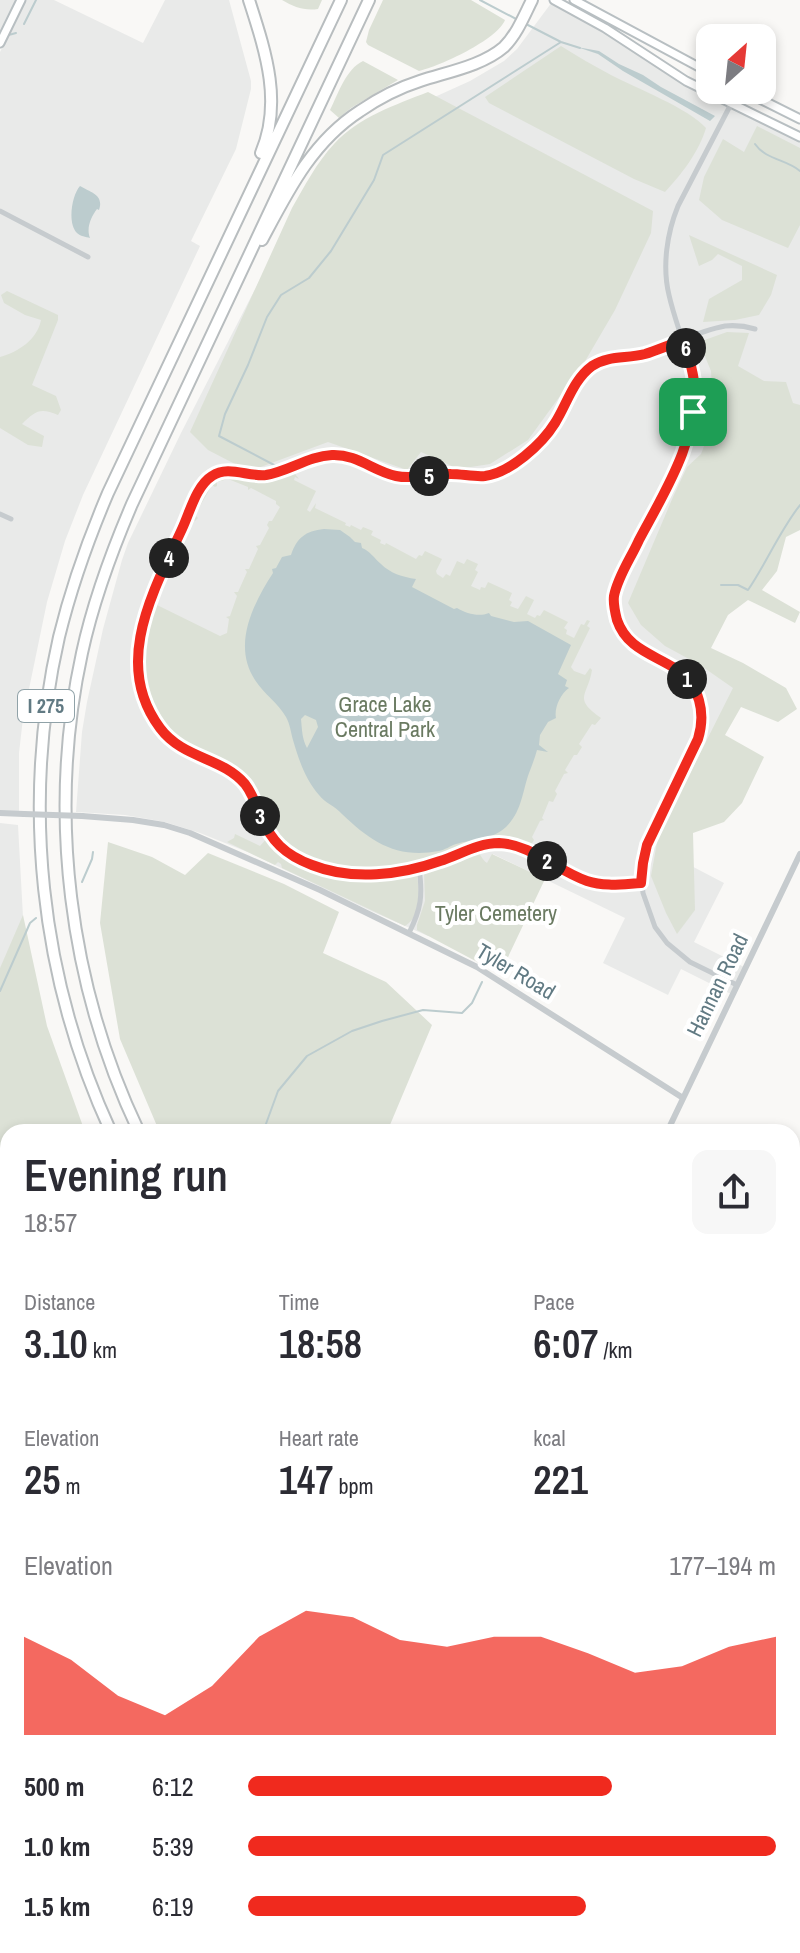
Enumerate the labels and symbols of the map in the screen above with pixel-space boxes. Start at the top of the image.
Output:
north arrow [696,24,776,104]
pin: 6 [666,328,706,368]
pin [659,378,727,446]
pin: 5 [409,456,449,496]
pin: 4 [149,538,189,578]
pin: 1 [667,659,707,699]
park label: Grace Lake Central Park [335,689,436,744]
road number: I 275 [18,690,74,722]
pin: 3 [240,796,280,836]
pin: 2 [527,841,567,881]
park label: Tyler Cemetery [435,898,557,928]
street label: Hannan Road [679,928,755,1042]
street label: Tyler Road [471,936,561,1006]

